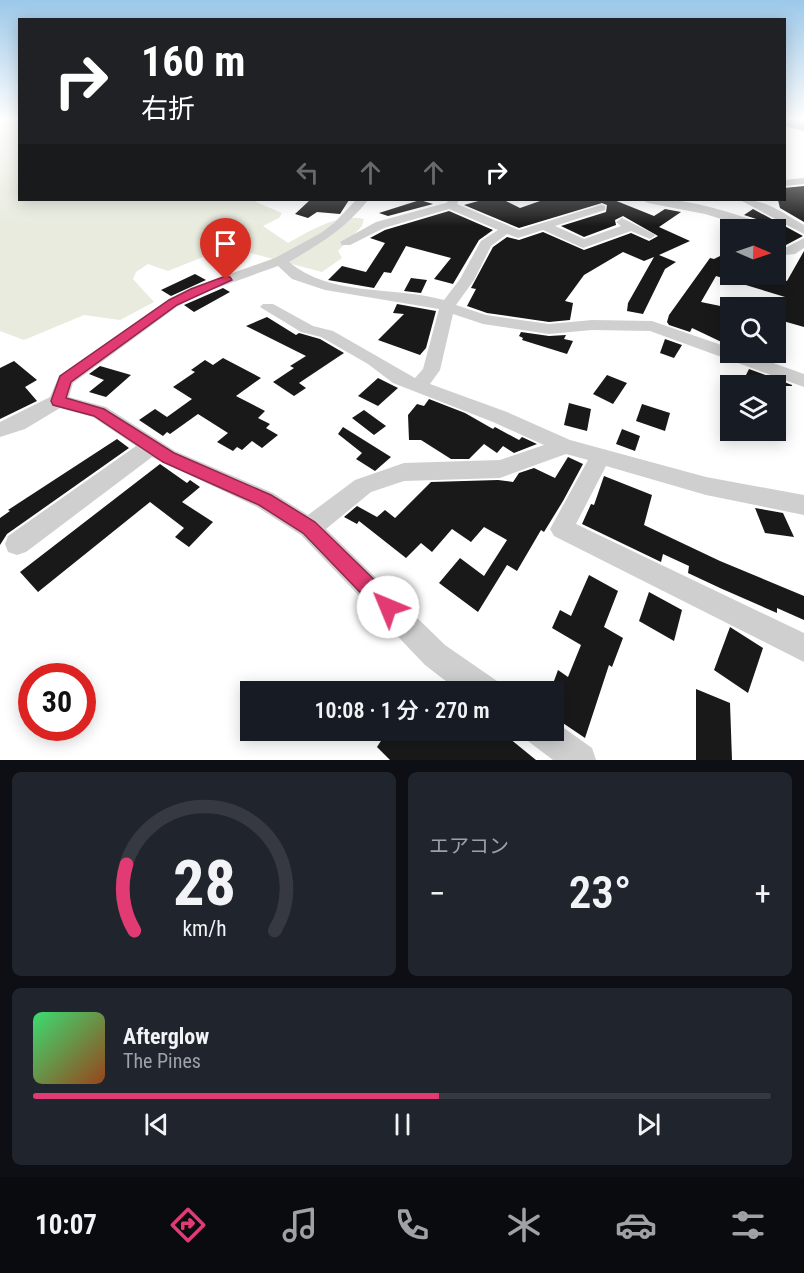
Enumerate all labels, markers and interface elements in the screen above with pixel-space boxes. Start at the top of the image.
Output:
text: 160 m [141,37,246,86]
icon: right [42,42,120,120]
text: 右折 [141,93,195,125]
icon: left [291,156,324,189]
icon: ahead [354,156,387,189]
icon: ahead [417,156,450,189]
icon: right [480,156,513,189]
pin [200,218,251,280]
north arrow [720,219,786,285]
map controls [720,219,786,441]
icon: arrive [209,227,242,260]
button: search [720,297,786,363]
button: layers [720,375,786,441]
position arrow [356,575,420,639]
speed limit sign: 30 [18,663,96,741]
text: 10:08 · 1 分 · 270 m [314,698,490,723]
text: エアコン [429,834,509,858]
text: 28 [172,847,236,920]
text: 23° [569,866,631,919]
text: − [429,874,446,913]
text: + [755,874,771,913]
text: km/h [182,916,226,941]
text: Afterglow [123,1024,209,1049]
text: The Pines [123,1049,201,1073]
icon: previous [140,1108,173,1141]
icon: pause [386,1108,419,1141]
icon: next [632,1108,665,1141]
icon: directions [167,1204,209,1246]
icon: music [279,1204,321,1246]
icon: phone [391,1204,433,1246]
icon: climate [503,1204,545,1246]
icon: car [615,1204,657,1246]
icon: filters [727,1204,769,1246]
text: 10:07 [35,1209,97,1241]

